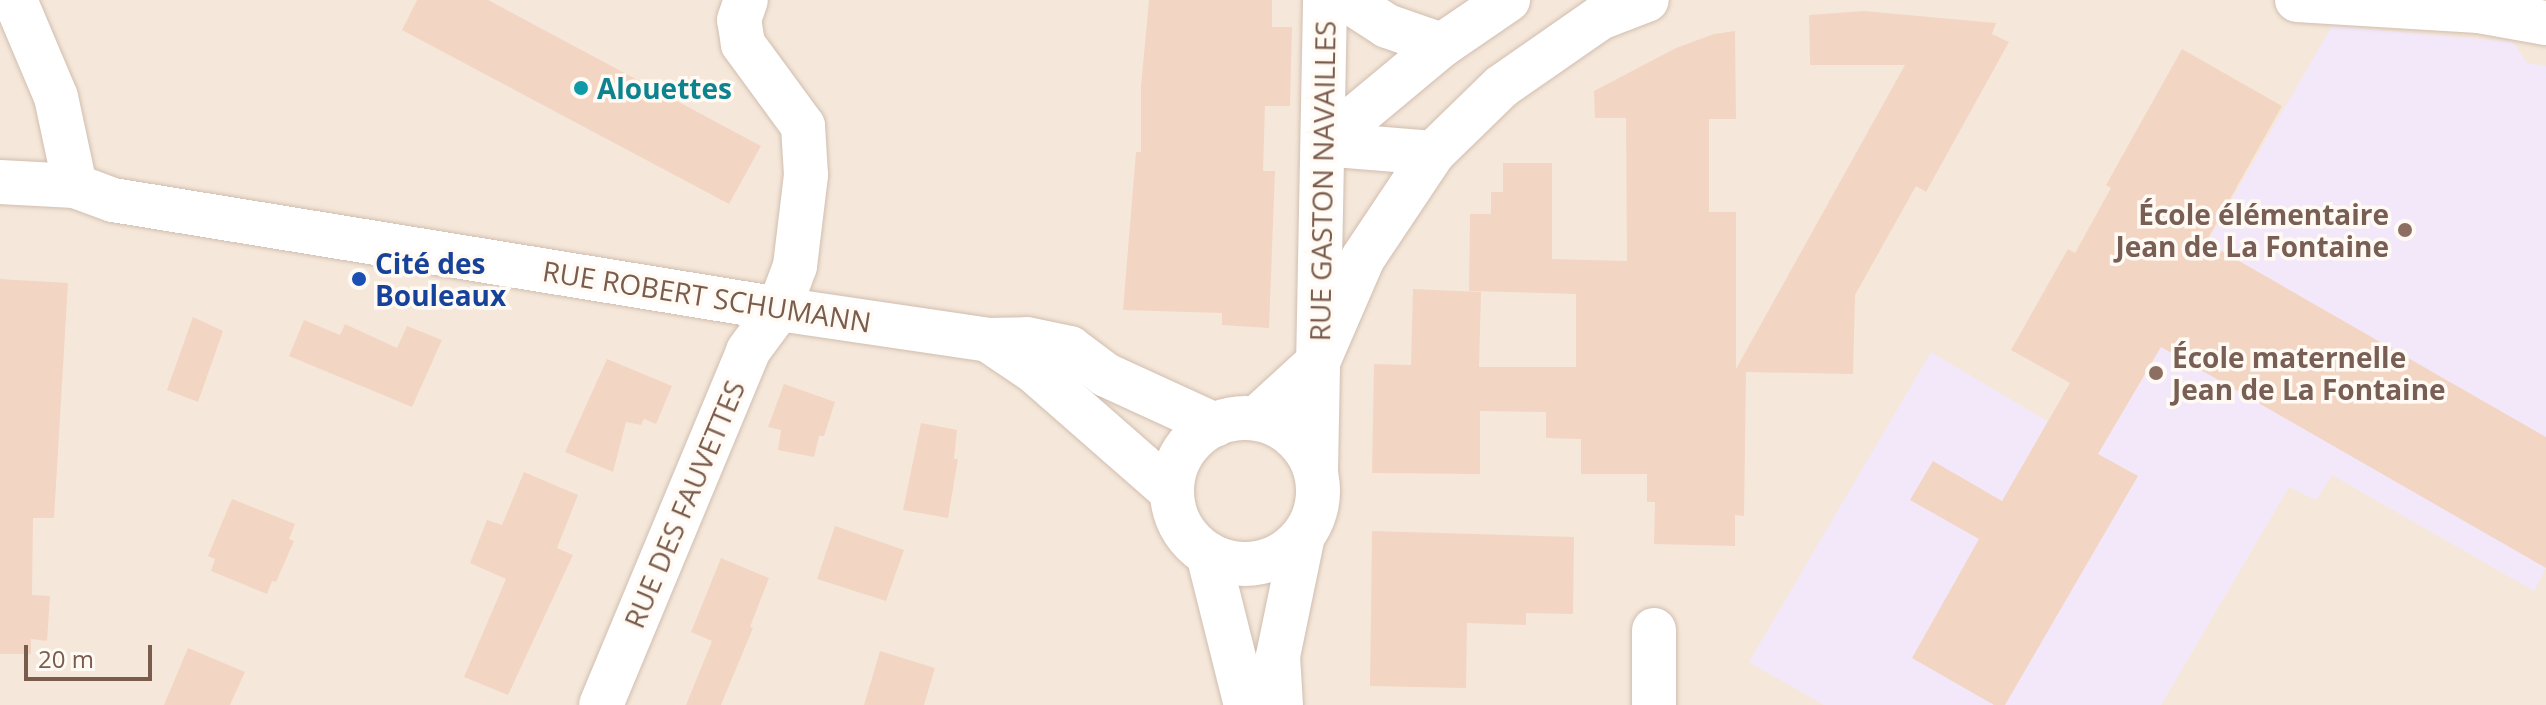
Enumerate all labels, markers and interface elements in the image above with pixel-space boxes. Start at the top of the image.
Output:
street label: RUE GASTON NAVAILLES [1302,20,1342,342]
place label: Alouettes [597,71,732,105]
marker: Alouettes [572,79,590,97]
place label: École élémentaire Jean de La Fontaine [2115,197,2389,263]
marker: École élémentaire Jean de La Fontaine [2396,221,2414,239]
place label: Cité des Bouleaux [375,246,506,312]
street label: RUE ROBERT SCHUMANN [540,253,874,339]
marker: Cité des Bouleaux [350,270,368,288]
place label: École maternelle Jean de La Fontaine [2172,340,2446,406]
marker: École maternelle Jean de La Fontaine [2147,364,2165,382]
street label: RUE DES FAUVETTES [617,375,751,633]
scale bar [28,629,156,679]
text: 20 m [38,642,94,675]

